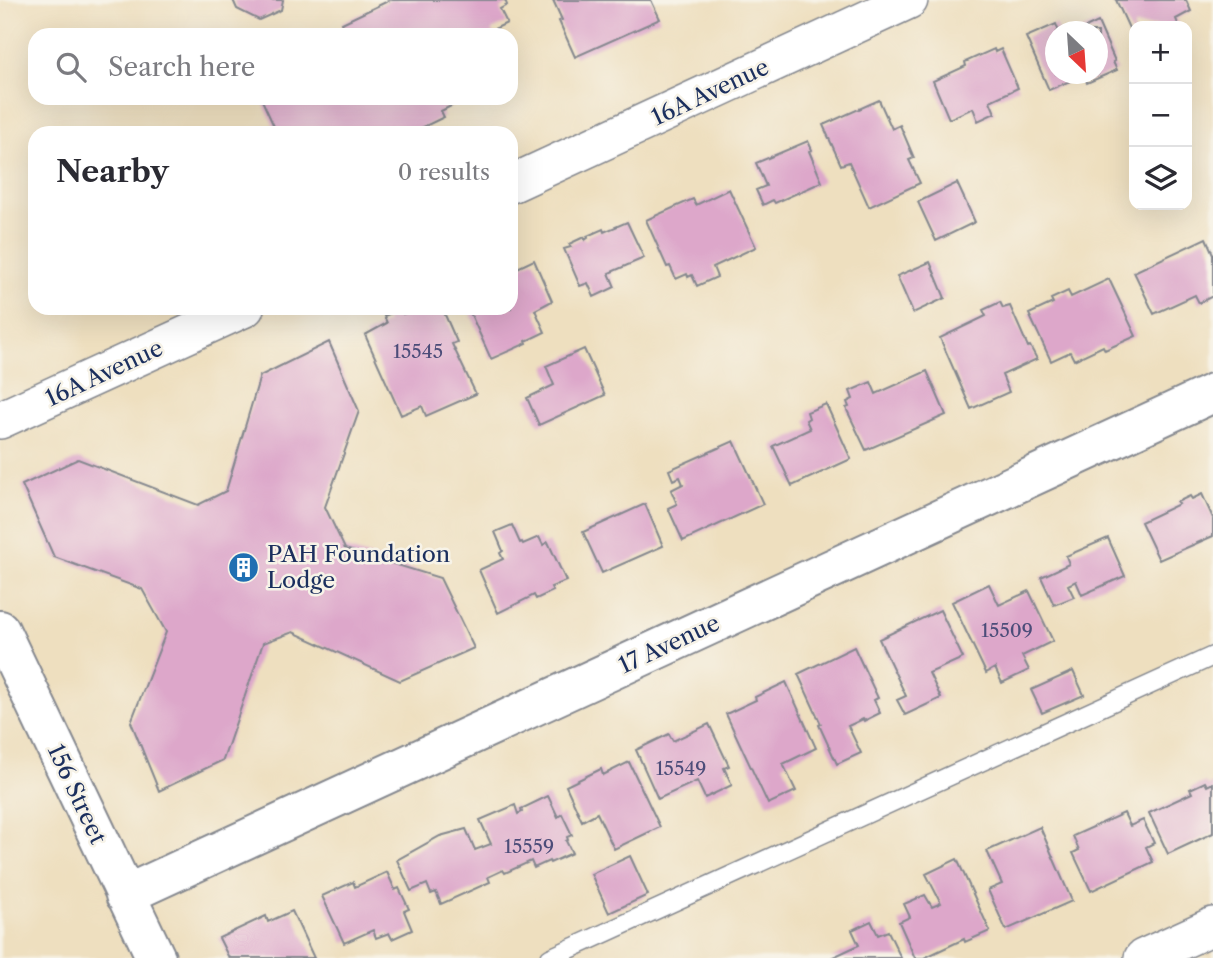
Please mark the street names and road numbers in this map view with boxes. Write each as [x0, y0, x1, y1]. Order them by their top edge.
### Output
street label: 16A Avenue [647, 53, 773, 131]
street label: 16A Avenue [41, 334, 167, 412]
street label: 17 Avenue [614, 609, 724, 679]
street label: 156 Street [42, 740, 112, 848]

